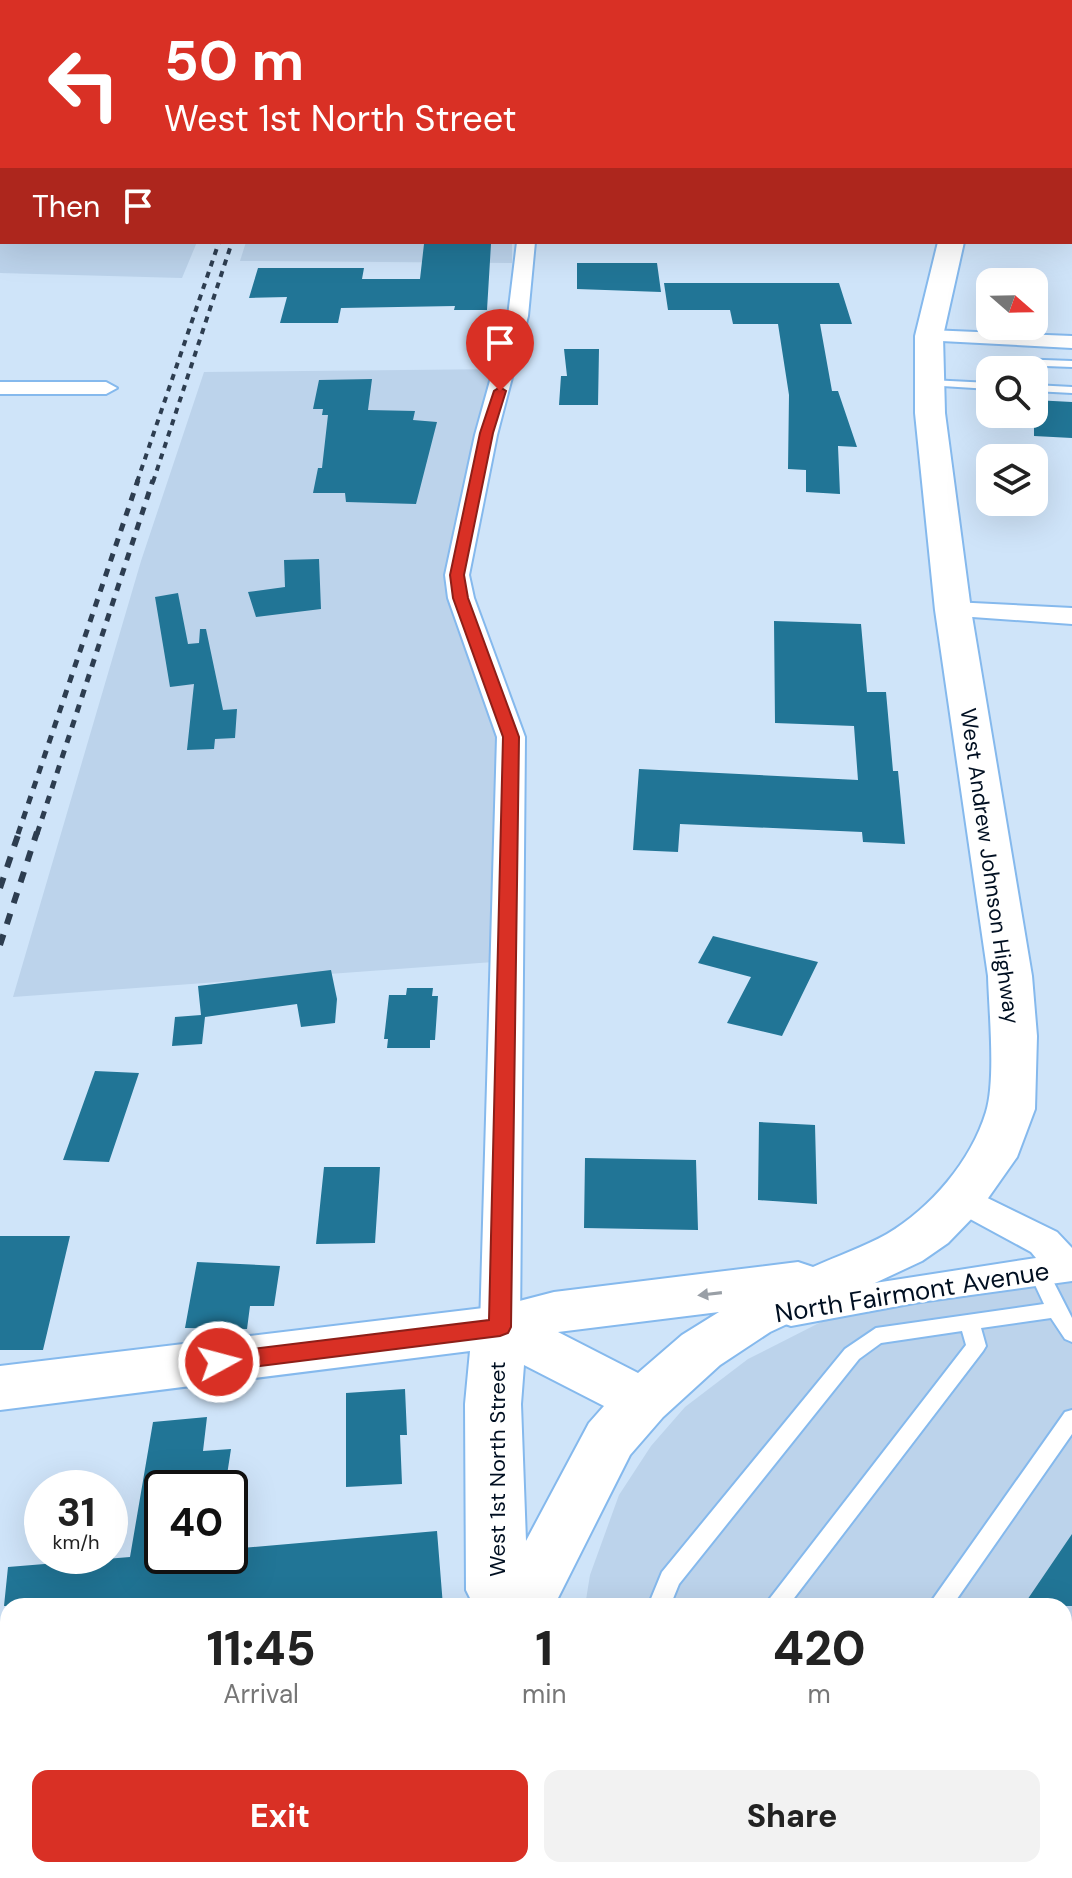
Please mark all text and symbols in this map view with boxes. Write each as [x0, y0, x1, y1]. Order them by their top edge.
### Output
text: 50 m [164, 24, 304, 97]
icon: left [32, 32, 136, 136]
text: West 1st North Street [164, 95, 517, 142]
icon: arrive [116, 184, 160, 228]
text: Then [32, 187, 100, 226]
north arrow [976, 268, 1048, 340]
map controls [976, 268, 1048, 516]
pin [466, 309, 534, 391]
icon: arrive [478, 321, 522, 365]
button: search [976, 356, 1048, 428]
button: layers [976, 444, 1048, 516]
street label: West Andrew Johnson Highway [953, 706, 1027, 1026]
street label: North Fairmont Avenue [773, 1254, 1051, 1330]
one-way arrow [698, 1288, 723, 1301]
position arrow [177, 1320, 261, 1404]
street label: West 1st North Street [483, 1361, 512, 1577]
speed limit sign: 40 [144, 1470, 248, 1574]
text: 31 [57, 1486, 95, 1538]
text: km/h [52, 1529, 100, 1555]
text: 11:45 [206, 1617, 316, 1680]
text: 1 [535, 1617, 553, 1680]
text: 420 [773, 1617, 866, 1680]
text: Arrival [223, 1677, 299, 1711]
text: min [522, 1677, 566, 1711]
text: m [808, 1677, 831, 1711]
button: Exit [32, 1770, 528, 1862]
button: Share [544, 1770, 1040, 1862]

